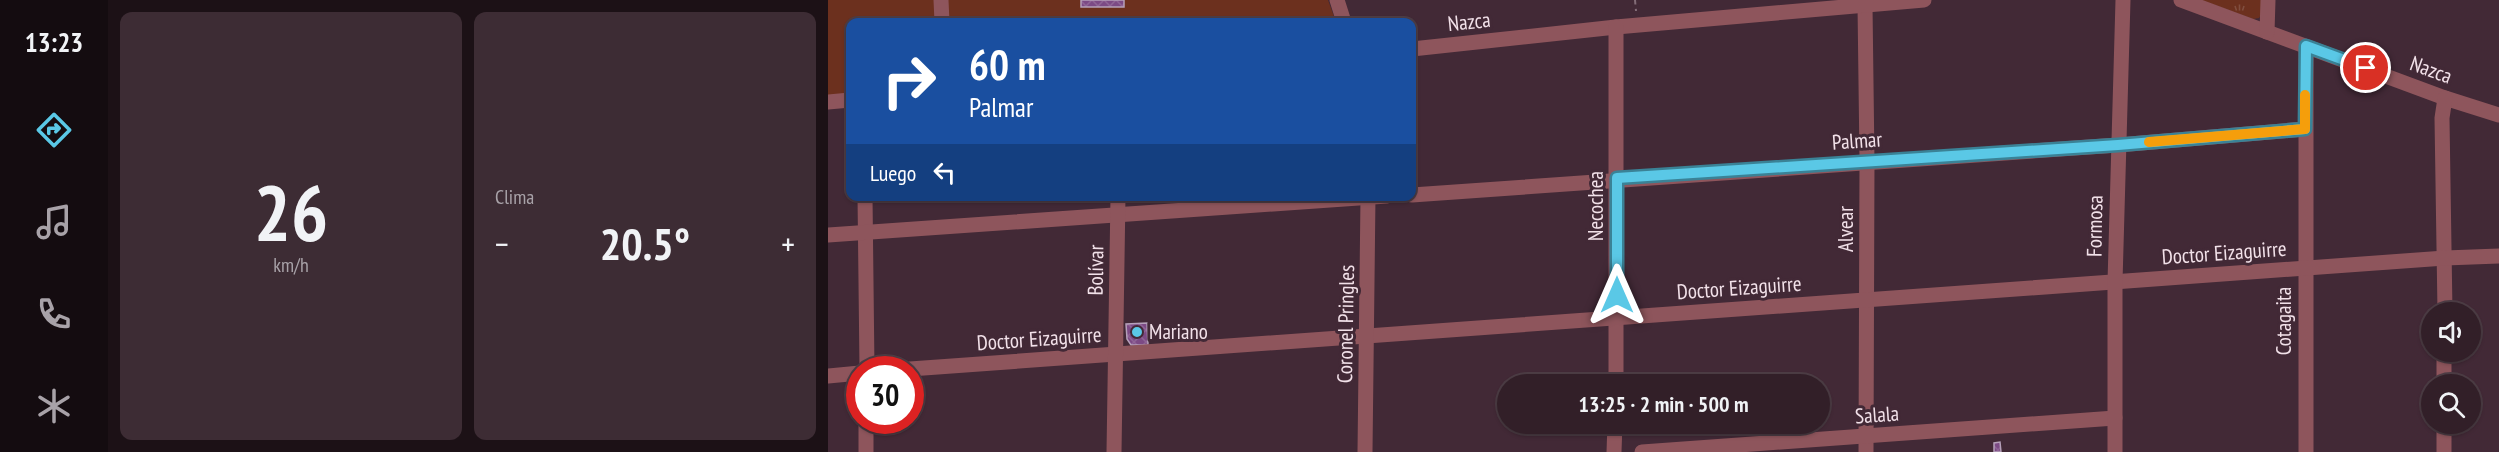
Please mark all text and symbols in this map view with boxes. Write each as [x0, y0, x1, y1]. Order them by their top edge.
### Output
street label: Nazca [1446, 6, 1492, 37]
text: 13:23 [25, 25, 83, 59]
text: 60 m [969, 37, 1046, 92]
icon: right [870, 42, 948, 120]
pin [2340, 42, 2391, 93]
street label: Nazca [2406, 50, 2456, 90]
icon: arrive [2349, 51, 2382, 84]
text: Palmar [969, 90, 1033, 124]
icon: directions [33, 109, 75, 151]
street label: Palmar [1831, 125, 1883, 156]
icon: left [928, 156, 961, 189]
text: Luego [870, 159, 916, 187]
text: 26 [254, 162, 328, 263]
street label: Necochea [1582, 171, 1609, 241]
text: Clima [495, 184, 534, 210]
street label: Formosa [2080, 195, 2109, 257]
icon: music [33, 201, 75, 243]
street label: Alvear [1832, 206, 1859, 252]
text: 20.5° [600, 214, 690, 272]
text: − [495, 222, 509, 265]
text: + [781, 222, 795, 265]
street label: Doctor Eizaguirre [2161, 235, 2287, 270]
street label: Bolívar [1082, 244, 1109, 296]
text: km/h [273, 252, 309, 278]
position arrow [1585, 263, 1649, 327]
street label: Coronel Pringles [1331, 265, 1360, 383]
street label: Doctor Eizaguirre [1676, 270, 1802, 305]
street label: Cotagaita [2270, 287, 2297, 355]
icon: phone [33, 293, 75, 335]
map controls [2421, 302, 2481, 434]
button: sound [2421, 302, 2481, 362]
place label: Mariano [1149, 318, 1208, 345]
street label: Doctor Eizaguirre [976, 321, 1102, 356]
marker: Mariano [1130, 325, 1144, 339]
speed limit sign: 30 [846, 356, 924, 434]
button: search [2421, 374, 2481, 434]
icon: climate [33, 385, 75, 427]
text: 13:25 · 2 min · 500 m [1578, 390, 1749, 418]
street label: Salala [1854, 400, 1900, 430]

